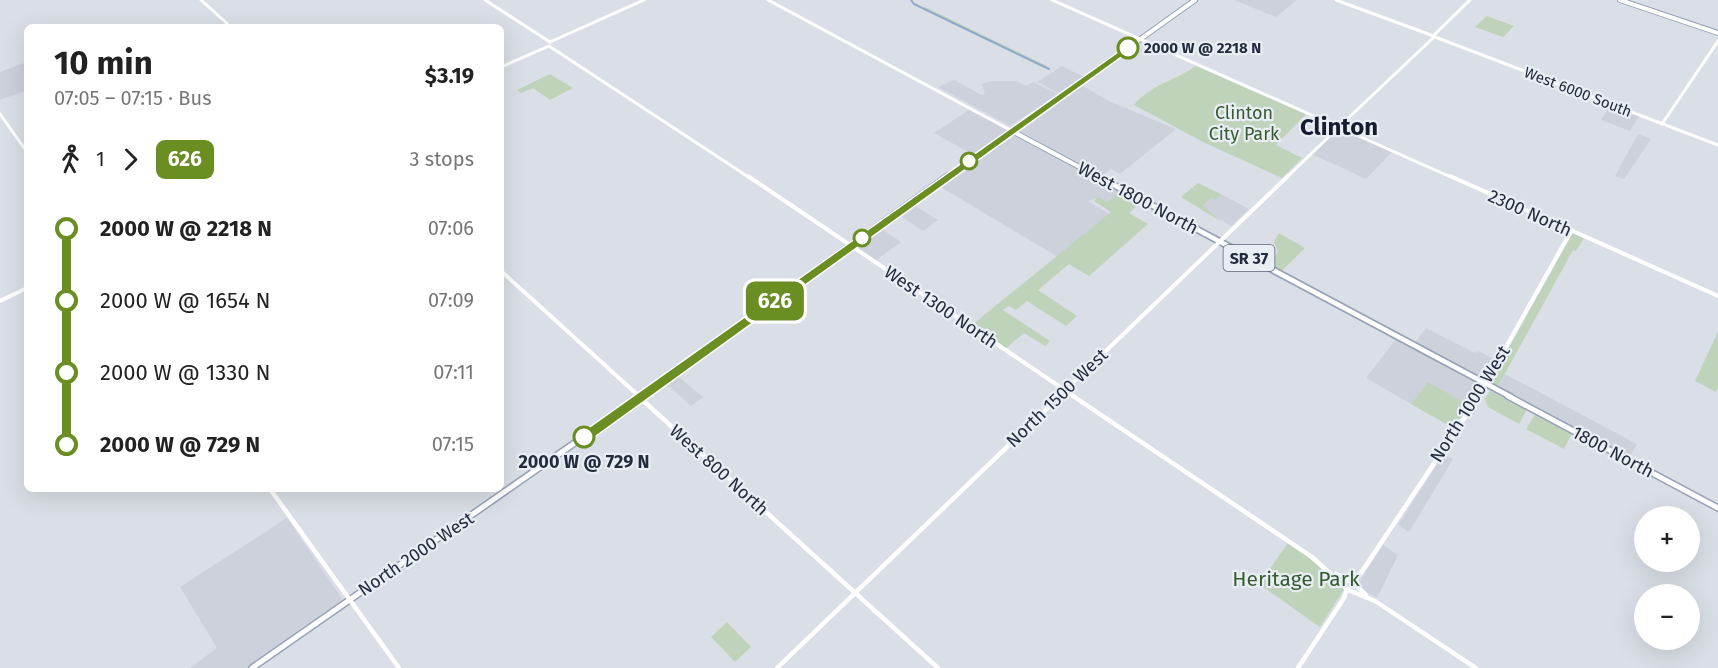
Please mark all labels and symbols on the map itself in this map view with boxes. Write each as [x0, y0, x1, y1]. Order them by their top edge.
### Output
marker: 2000 W @ 2218 N [1117, 37, 1139, 59]
place label: 2000 W @ 2218 N [1144, 39, 1261, 57]
street label: West 6000 South [1522, 63, 1634, 121]
park label: Clinton City Park [1209, 102, 1280, 145]
district label: Clinton [1300, 113, 1378, 141]
unlabelled marker [960, 152, 978, 170]
street label: West 1800 North [1074, 157, 1202, 239]
street label: 2300 North [1485, 185, 1575, 241]
unlabelled marker [853, 229, 871, 247]
road number: SR 37 [1224, 245, 1274, 271]
street label: West 1300 North [880, 261, 1002, 353]
line badge: 626 [740, 282, 810, 320]
street label: North 1000 West [1425, 341, 1515, 467]
street label: North 1500 West [1002, 344, 1113, 452]
street label: West 800 North [665, 420, 773, 520]
street label: 1800 North [1568, 421, 1658, 483]
marker: 2000 W @ 729 N [573, 426, 595, 448]
place label: 2000 W @ 729 N [519, 451, 649, 473]
street label: North 2000 West [354, 507, 478, 601]
park label: Heritage Park [1232, 566, 1360, 592]

